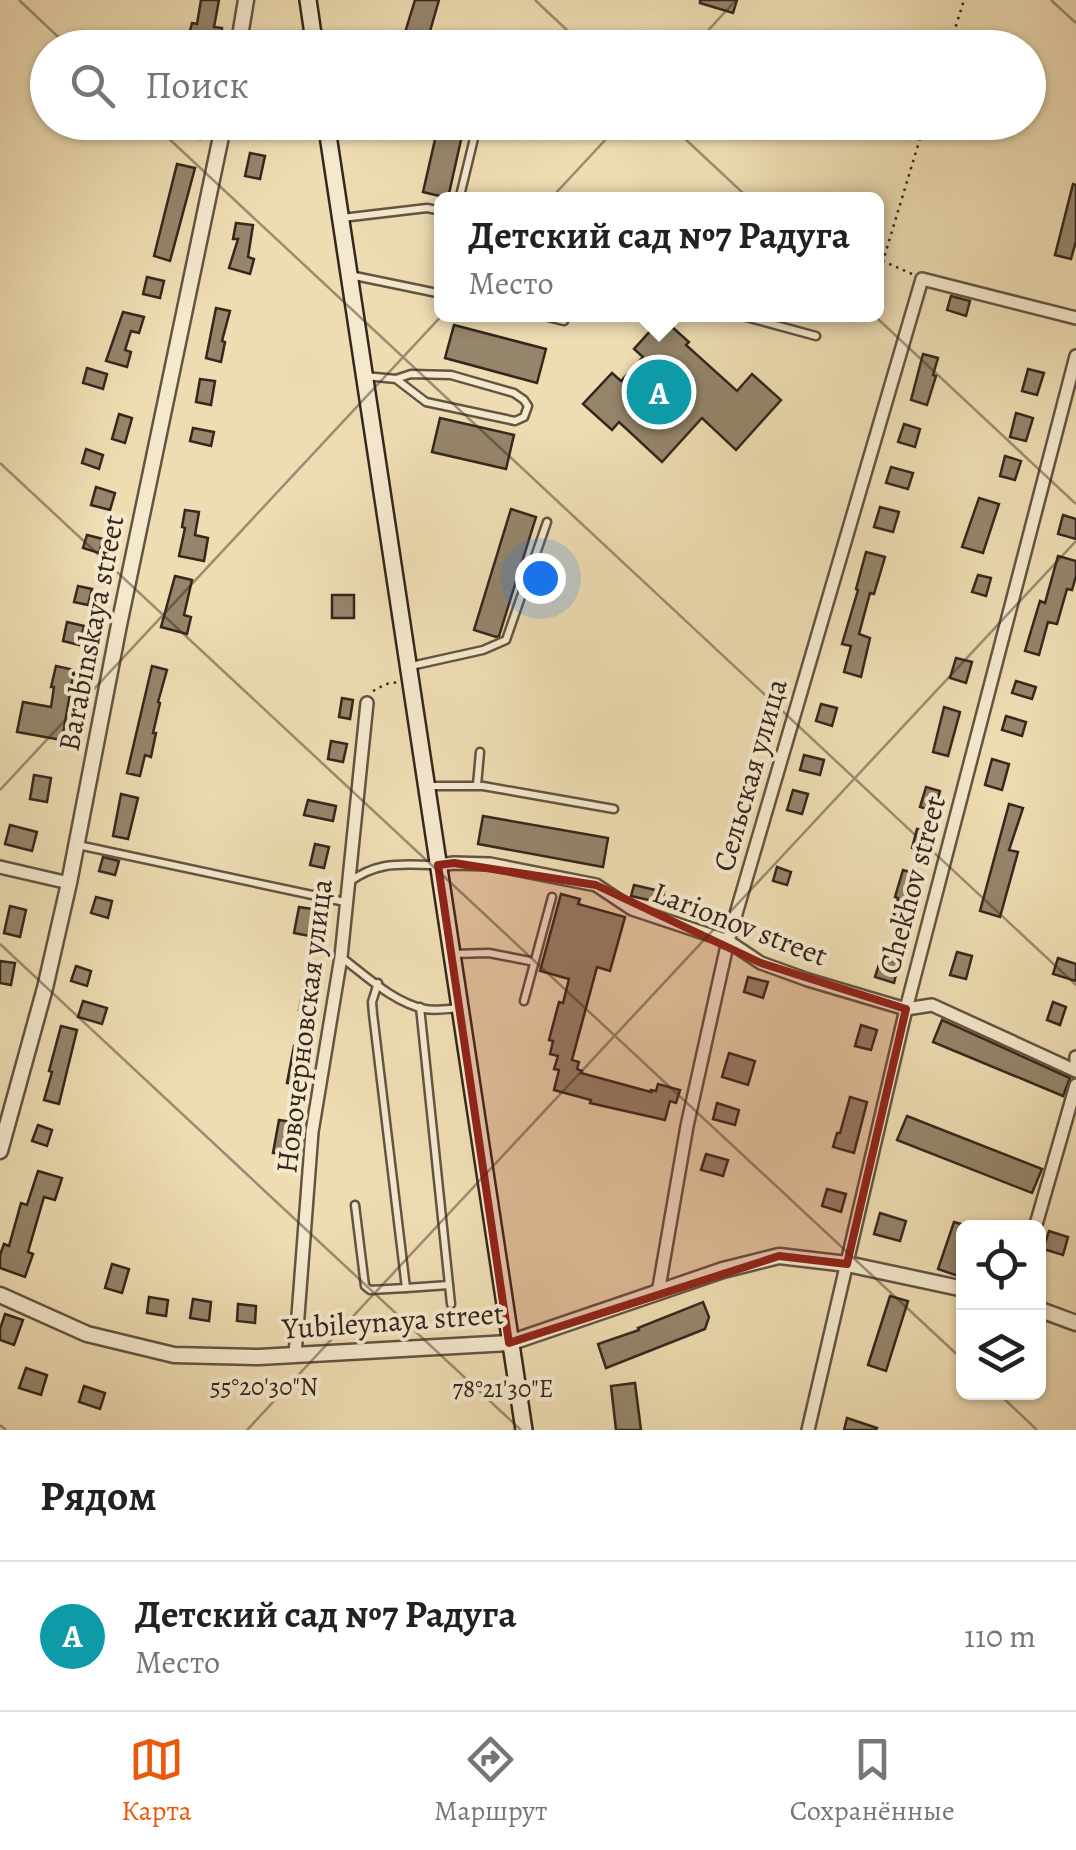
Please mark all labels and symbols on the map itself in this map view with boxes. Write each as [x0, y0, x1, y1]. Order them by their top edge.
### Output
pin: A [626, 354, 692, 430]
street label: Barabinskaya street [48, 511, 134, 754]
your location [515, 553, 566, 604]
street label: Сельская улица [703, 674, 797, 876]
street label: Chekhov street [869, 791, 955, 978]
street label: Larionov street [647, 872, 833, 976]
street label: Новочерновская улица [266, 876, 342, 1175]
street label: Yubileynaya street [280, 1293, 505, 1349]
text: 55°20'30"N [210, 1370, 318, 1404]
text: 78°21'30"E [453, 1372, 553, 1406]

